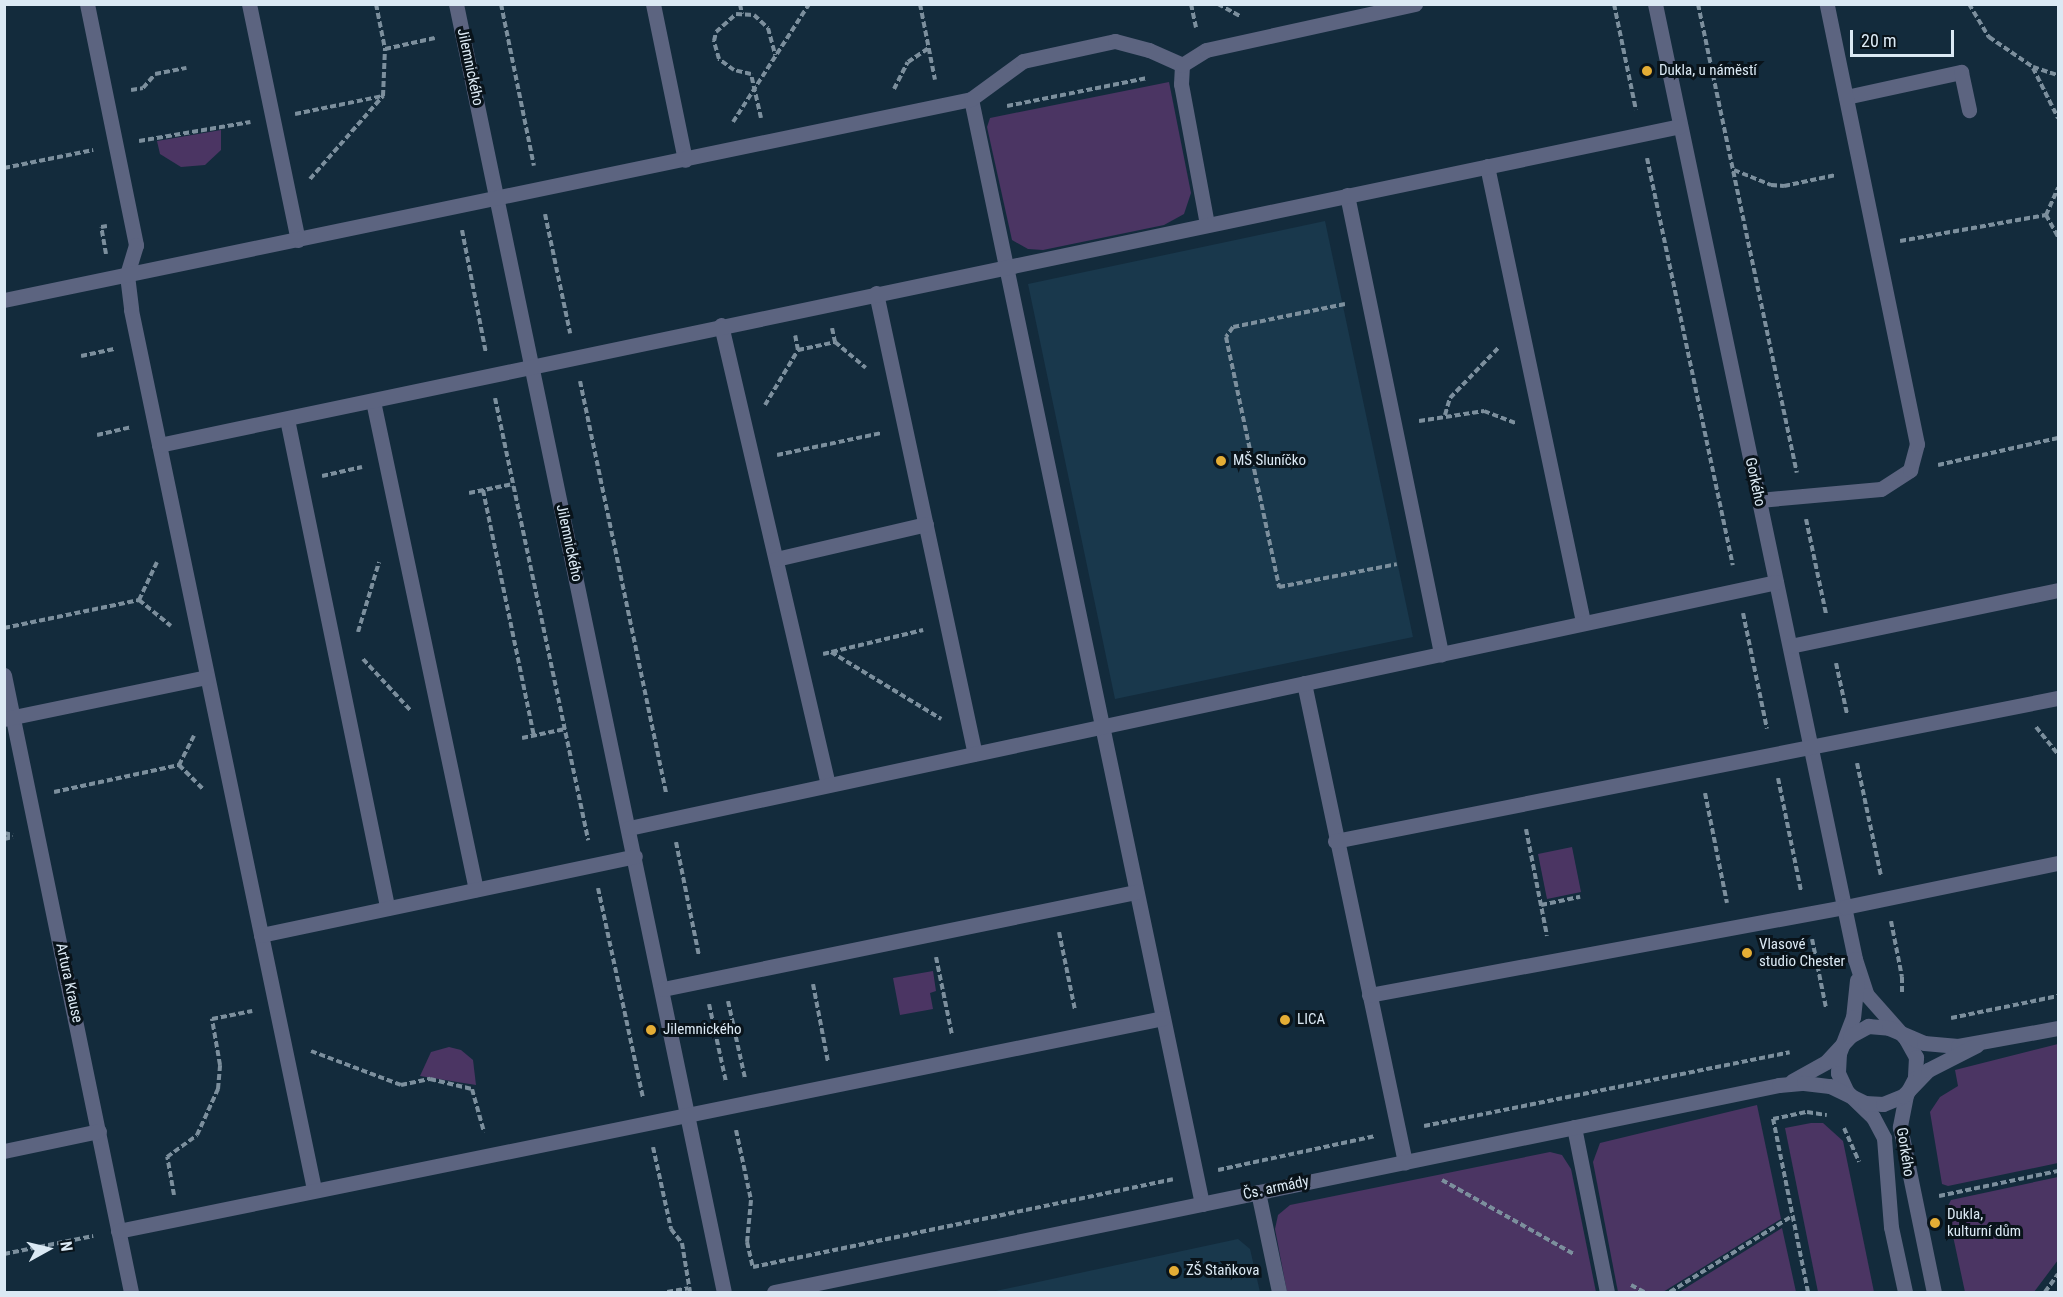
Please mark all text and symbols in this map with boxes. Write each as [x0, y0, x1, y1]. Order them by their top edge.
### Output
scale bar [1853, 18, 1956, 56]
street label: Jilemnického [453, 27, 487, 107]
text: 20 m [1861, 30, 1896, 51]
place label: Dukla, u náměstí [1659, 62, 1757, 80]
marker: Dukla, u náměstí [1640, 64, 1654, 78]
place label: MŠ Sluníčko [1233, 452, 1306, 470]
marker: MŠ Sluníčko [1214, 454, 1228, 468]
street label: Gorkého [1741, 456, 1769, 508]
street label: Jilemnického [552, 503, 586, 583]
place label: Vlasové studio Chester [1759, 935, 1845, 970]
street label: Artura Krause [52, 942, 86, 1024]
marker: Vlasové studio Chester [1740, 946, 1754, 960]
place label: LICA [1297, 1011, 1325, 1029]
marker: LICA [1278, 1013, 1292, 1027]
place label: Jilemnického [663, 1021, 742, 1039]
marker: Jilemnického [644, 1023, 658, 1037]
street label: Gorkého [1892, 1126, 1918, 1178]
street label: Čs. armády [1242, 1172, 1310, 1204]
place label: Dukla, kulturní dům [1947, 1205, 2021, 1240]
marker: Dukla, kulturní dům [1928, 1216, 1942, 1230]
north arrow [18, 1219, 78, 1279]
text: N [56, 1240, 76, 1253]
place label: ZŠ Staňkova [1186, 1262, 1259, 1280]
marker: ZŠ Staňkova [1167, 1264, 1181, 1278]

